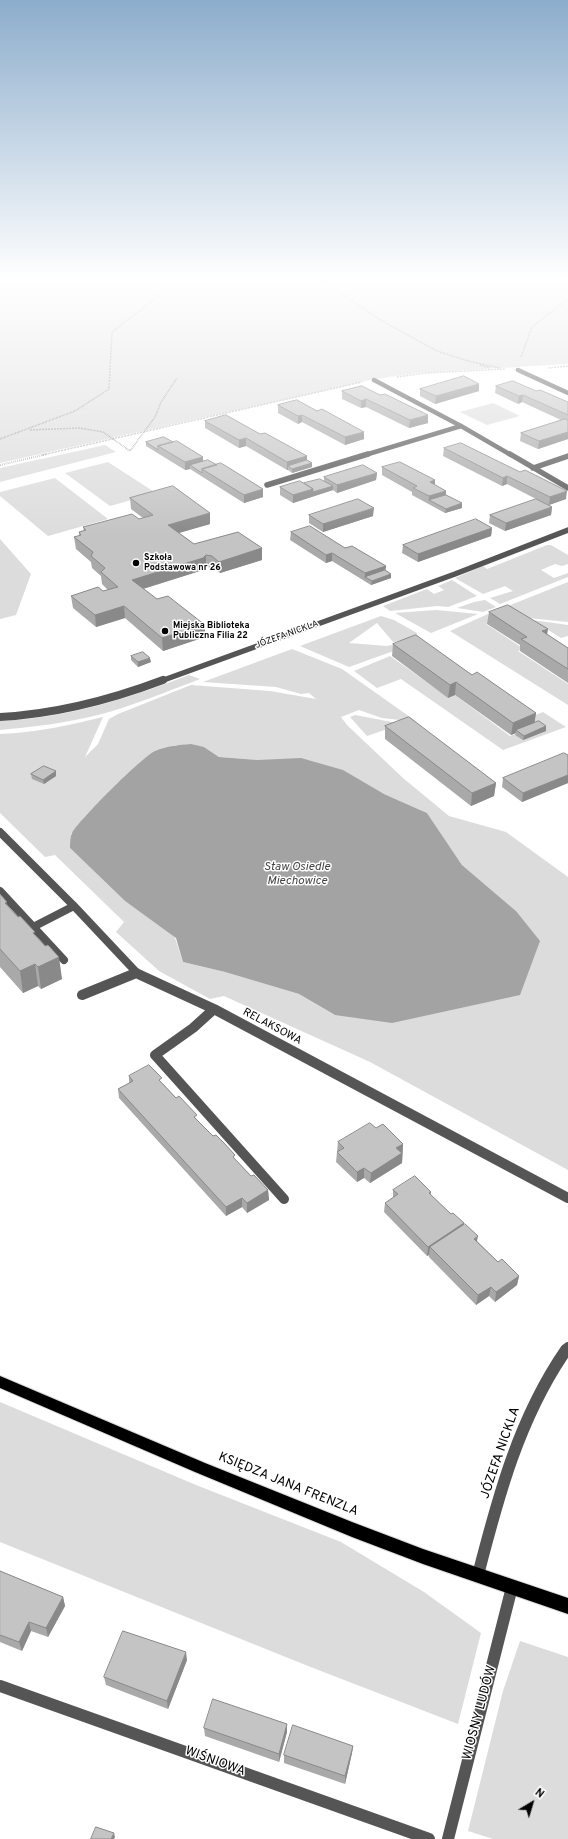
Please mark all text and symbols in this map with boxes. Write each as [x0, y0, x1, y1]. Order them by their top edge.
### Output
place label: Szkoła Podstawowa nr 26 [144, 553, 221, 574]
marker: Szkoła Podstawowa nr 26 [131, 558, 141, 568]
street label: JÓZEFA NICKLA [254, 619, 320, 651]
place label: Miejska Biblioteka Publiczna Filia 22 [173, 621, 250, 642]
marker: Miejska Biblioteka Publiczna Filia 22 [160, 626, 170, 636]
water label: Staw Osiedle Miechowice [264, 861, 330, 889]
street label: RELAKSOWA [240, 1006, 304, 1048]
street label: JÓZEFA NICKLA [478, 1405, 524, 1501]
street label: KSIĘDZA JANA FRENZLA [216, 1450, 360, 1520]
street label: WIOSNY LUDÓW [460, 1664, 500, 1762]
street label: WIŚNIOWA [183, 1744, 247, 1780]
north arrow [512, 1783, 552, 1823]
text: N [532, 1786, 547, 1801]

